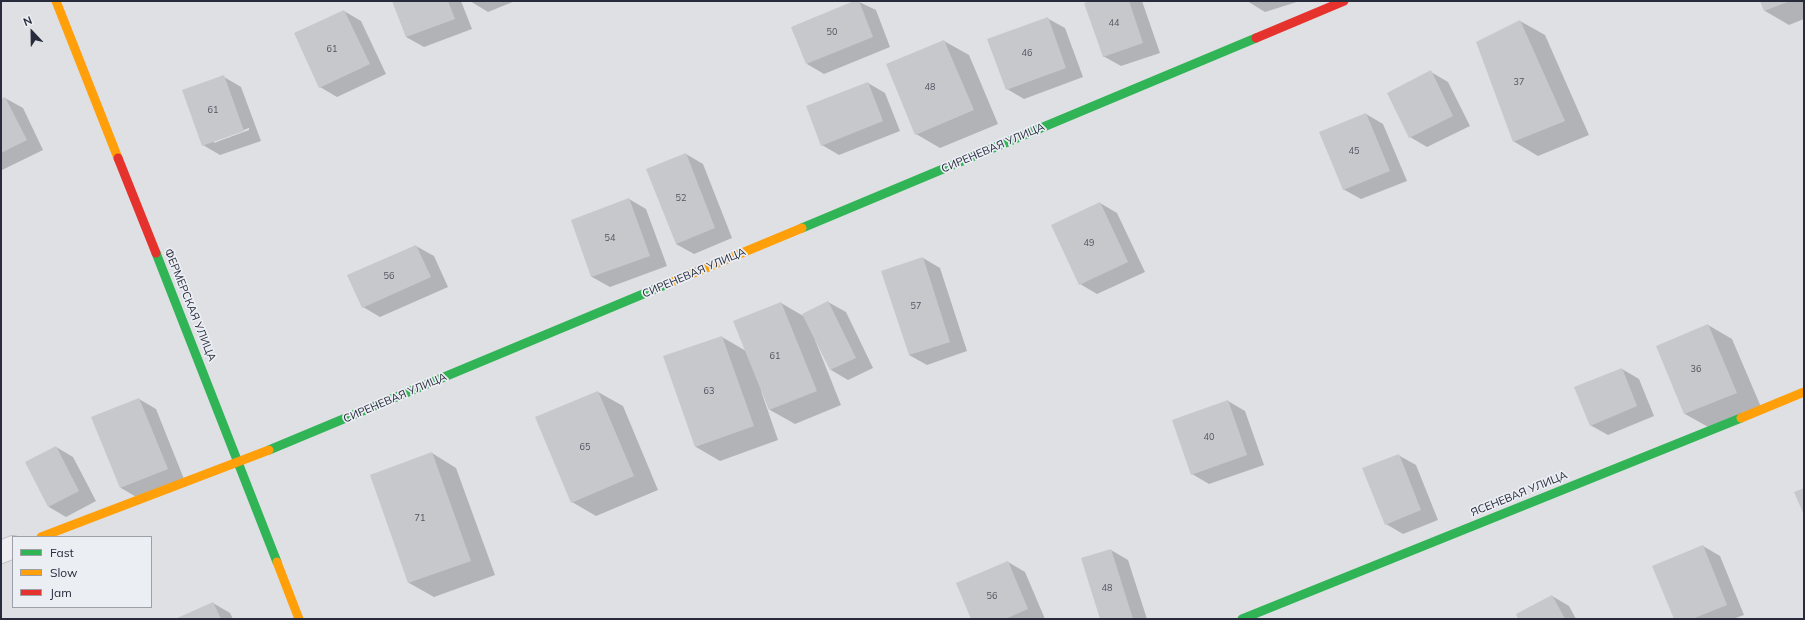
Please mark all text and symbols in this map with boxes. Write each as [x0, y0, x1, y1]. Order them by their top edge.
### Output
north arrow [12, 12, 52, 52]
text: N [21, 13, 34, 29]
house number: 44 [1109, 18, 1119, 28]
house number: 50 [827, 27, 837, 37]
house number: 61 [327, 44, 337, 54]
house number: 46 [1022, 48, 1032, 58]
house number: 37 [1514, 77, 1524, 87]
house number: 48 [925, 82, 935, 92]
house number: 61 [208, 105, 218, 115]
street label: СИРЕНЕВАЯ УЛИЦА [939, 120, 1047, 176]
house number: 45 [1349, 146, 1359, 156]
house number: 52 [676, 193, 686, 203]
house number: 54 [605, 233, 615, 243]
house number: 49 [1084, 238, 1094, 248]
street label: СИРЕНЕВАЯ УЛИЦА [640, 245, 748, 301]
street label: ФЕРМЕРСКАЯ УЛИЦА [161, 247, 219, 363]
house number: 56 [384, 271, 394, 281]
house number: 57 [911, 301, 921, 311]
house number: 61 [770, 351, 780, 361]
house number: 36 [1691, 364, 1701, 374]
street label: СИРЕНЕВАЯ УЛИЦА [341, 370, 449, 426]
house number: 63 [704, 386, 714, 396]
house number: 40 [1204, 432, 1214, 442]
house number: 65 [580, 442, 590, 452]
street label: ЯСЕНЕВАЯ УЛИЦА [1469, 469, 1569, 519]
house number: 71 [415, 513, 425, 523]
legend [12, 536, 152, 608]
text: Fast [50, 545, 74, 560]
text: Slow [50, 565, 78, 580]
house number: 48 [1102, 583, 1112, 593]
text: Jam [50, 585, 72, 600]
house number: 56 [987, 591, 997, 601]

